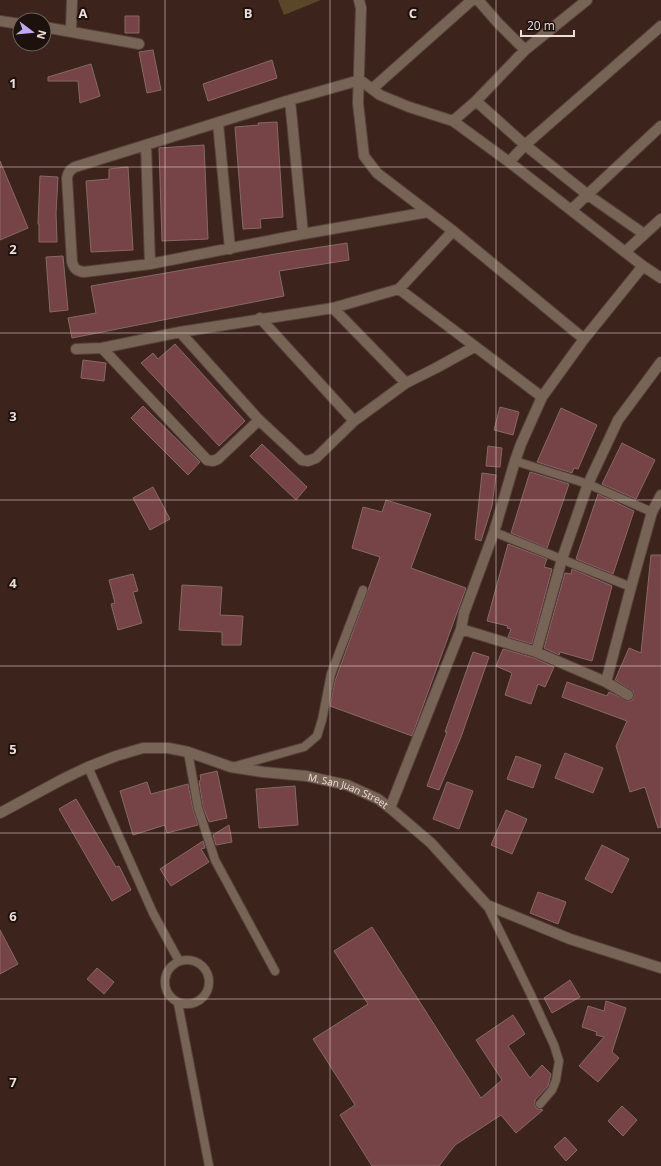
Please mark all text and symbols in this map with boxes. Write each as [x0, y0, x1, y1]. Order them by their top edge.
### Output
text: A [79, 4, 88, 22]
text: B [244, 4, 253, 22]
text: C [409, 4, 417, 22]
north arrow [12, 12, 52, 52]
scale bar [521, 12, 574, 38]
text: 20 m [527, 17, 555, 34]
text: N [34, 29, 51, 41]
text: 1 [9, 74, 17, 92]
text: 2 [9, 240, 17, 258]
text: 3 [9, 407, 17, 425]
text: 4 [9, 574, 17, 592]
text: 5 [9, 740, 17, 758]
street label: M. San Juan Street [307, 770, 392, 812]
text: 6 [9, 907, 17, 925]
text: 7 [9, 1073, 17, 1091]

